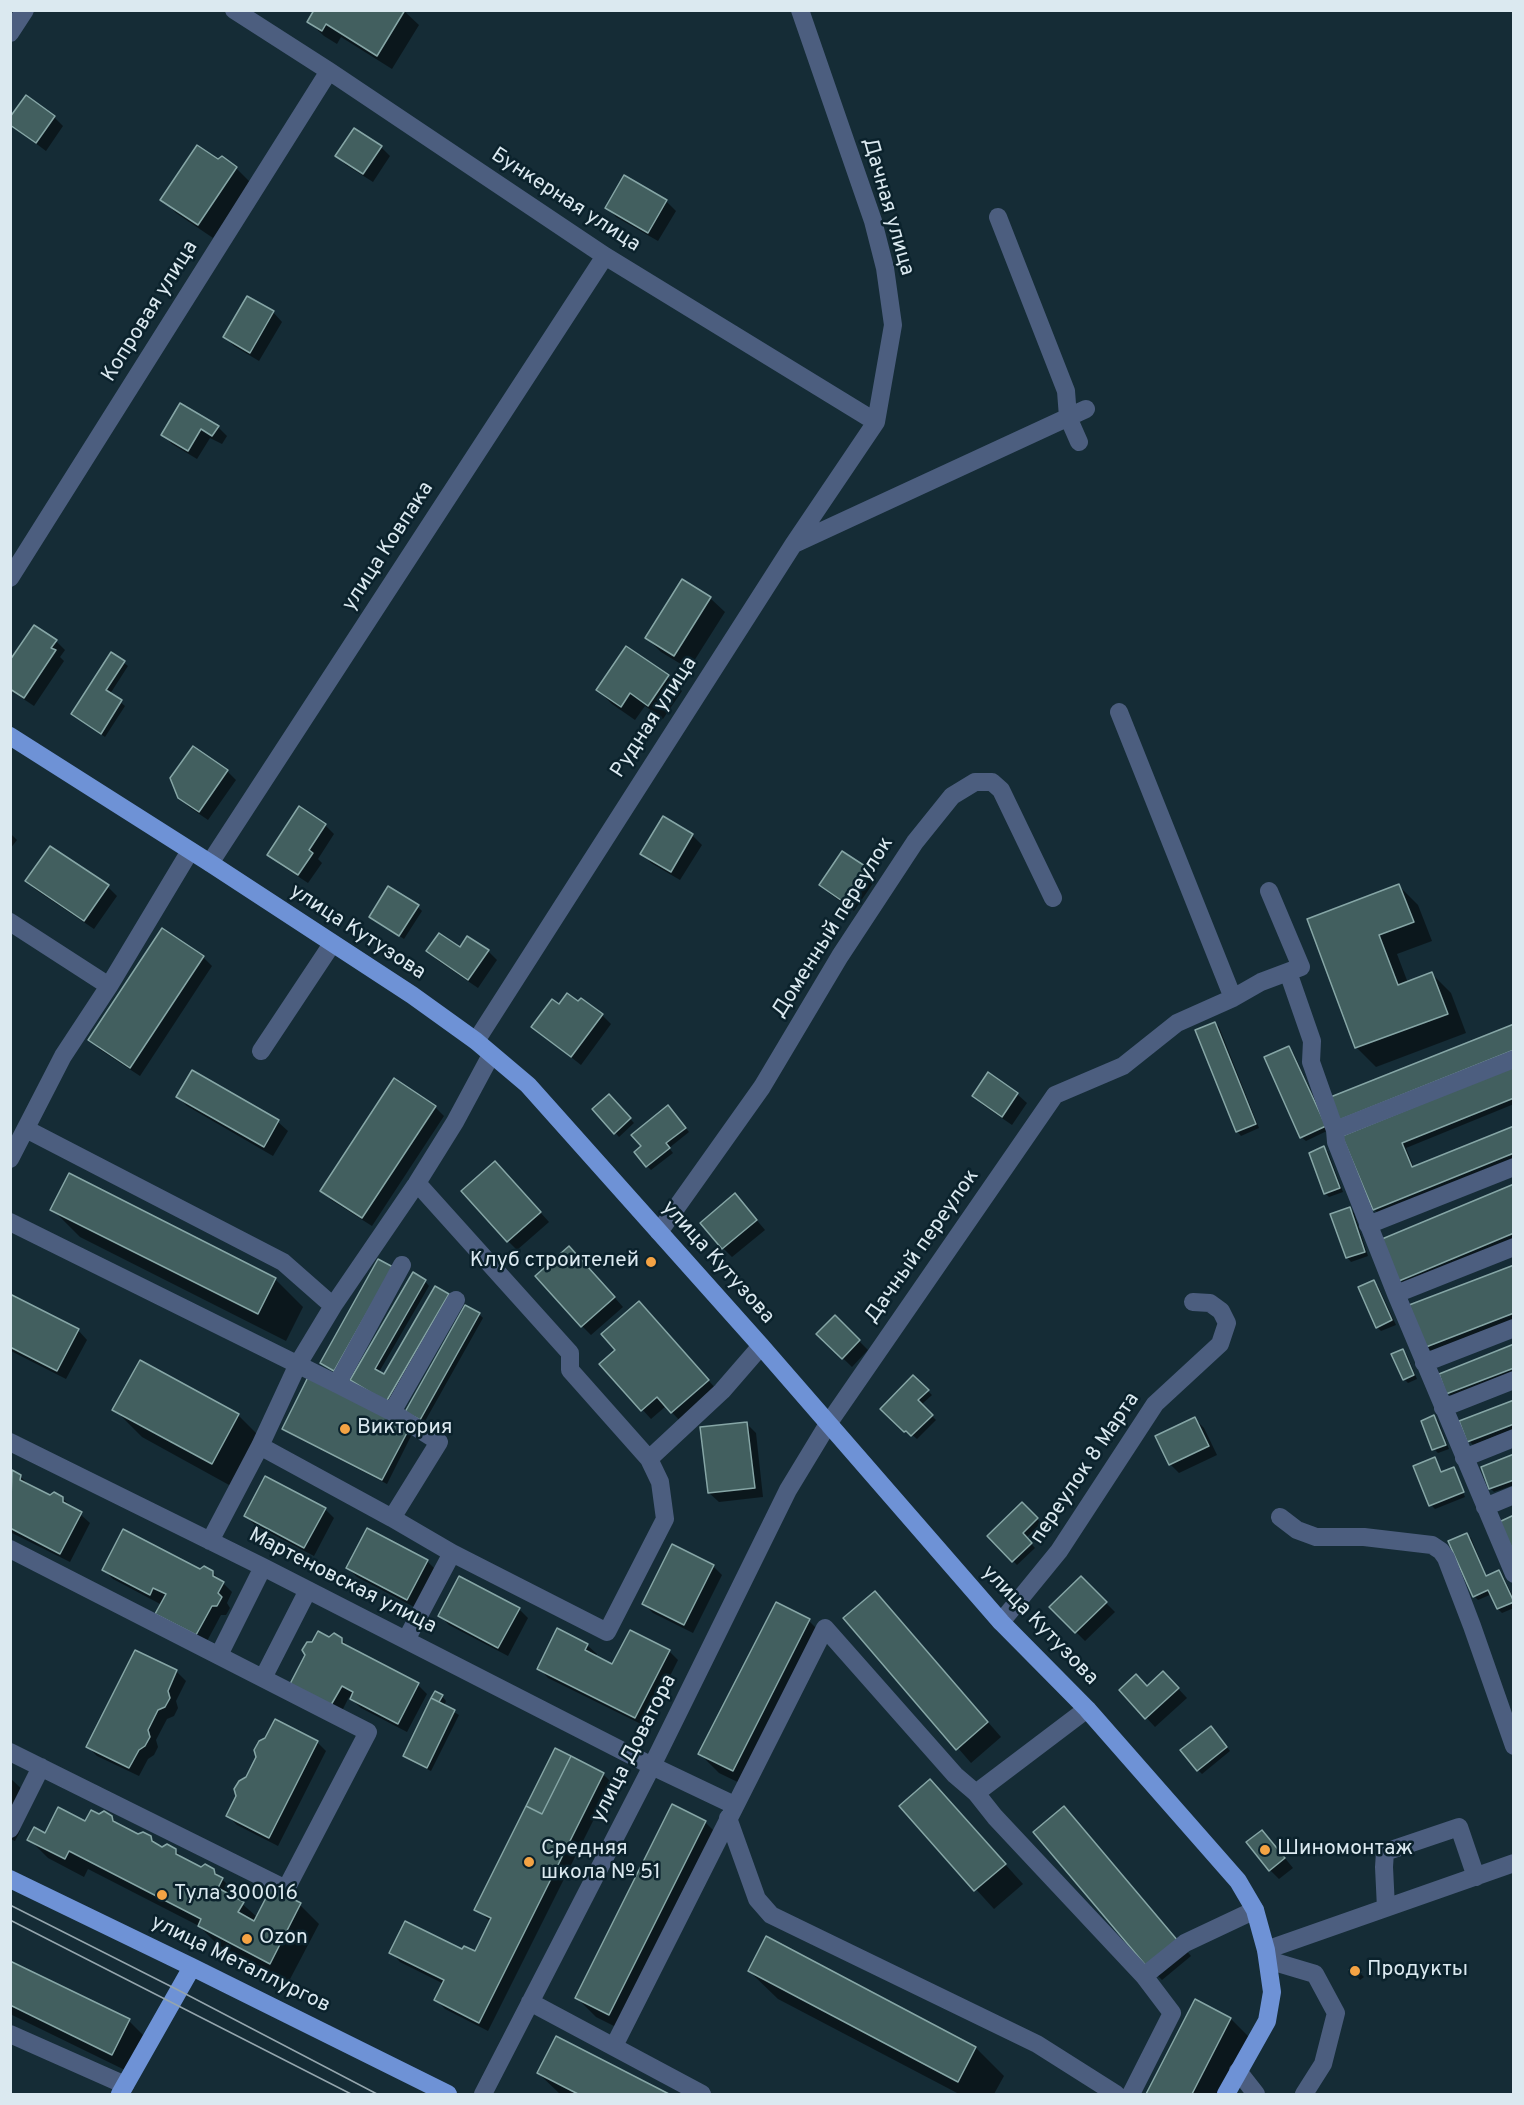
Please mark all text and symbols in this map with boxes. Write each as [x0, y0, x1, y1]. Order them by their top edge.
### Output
street label: Дачная улица [855, 135, 919, 279]
street label: Бункерная улица [486, 143, 644, 259]
street label: Копровая улица [98, 237, 204, 387]
street label: улица Ковпака [338, 478, 440, 616]
street label: Рудная улица [606, 653, 704, 783]
street label: Доменный переулок [768, 833, 900, 1023]
street label: улица Кутузова [284, 880, 430, 986]
street label: Дачный переулок [860, 1165, 986, 1329]
street label: улица Кутузова [655, 1196, 779, 1330]
place label: Клуб строителей [470, 1249, 639, 1275]
marker: Клуб строителей [644, 1255, 658, 1269]
street label: переулок 8 Марта [1026, 1388, 1146, 1550]
place label: Виктория [357, 1416, 453, 1442]
marker: Виктория [338, 1422, 352, 1436]
street label: Мартеновская улица [244, 1524, 440, 1640]
street label: улица Кутузова [975, 1561, 1103, 1691]
street label: улица Доватора [587, 1671, 683, 1827]
place label: Средняя школа № 51 [541, 1837, 661, 1887]
place label: Шиномонтаж [1277, 1837, 1413, 1863]
marker: Шиномонтаж [1258, 1843, 1272, 1857]
marker: Средняя школа № 51 [522, 1855, 536, 1869]
place label: Тула 300016 [174, 1882, 298, 1908]
marker: Тула 300016 [155, 1888, 169, 1902]
street label: улица Металлургов [146, 1911, 334, 2019]
place label: Ozon [259, 1926, 308, 1952]
marker: Ozon [240, 1932, 254, 1946]
place label: Продукты [1367, 1958, 1468, 1984]
marker: Продукты [1348, 1964, 1362, 1978]

